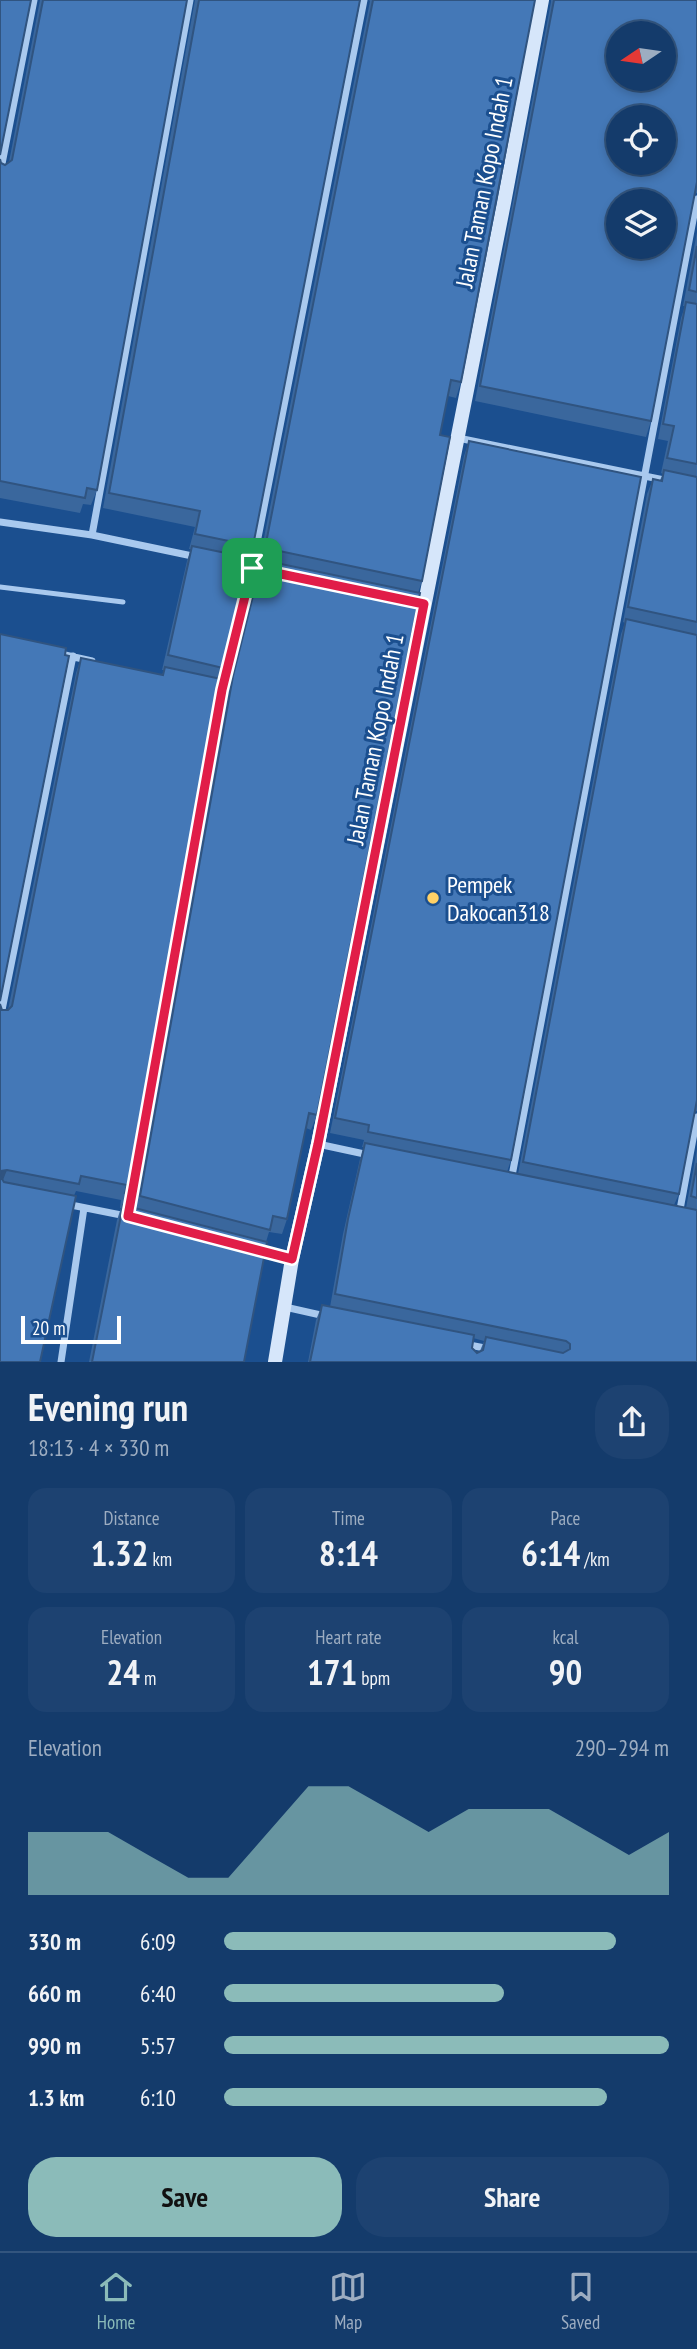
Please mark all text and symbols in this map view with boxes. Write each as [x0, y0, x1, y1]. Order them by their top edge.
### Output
north arrow [606, 21, 676, 91]
map controls [606, 21, 676, 259]
street label: Jalan Taman Kopo Indah 1 [448, 74, 520, 291]
button: locate [606, 105, 676, 175]
button: layers [606, 189, 676, 259]
pin [222, 538, 282, 598]
icon: arrive [233, 549, 271, 587]
street label: Jalan Taman Kopo Indah 1 [339, 631, 411, 848]
place label: Pempek Dakocan318 [447, 869, 550, 928]
marker: Pempek Dakocan318 [425, 890, 441, 906]
scale bar [21, 1313, 121, 1345]
text: 20 m [32, 1316, 66, 1340]
text: Evening run [28, 1382, 188, 1431]
button: share [595, 1385, 669, 1459]
text: 18:13 · 4 × 330 m [28, 1433, 169, 1462]
text: Distance [104, 1506, 159, 1530]
text: Time [332, 1506, 365, 1530]
text: Pace [551, 1506, 580, 1530]
text: 1.32 [91, 1530, 148, 1576]
text: 8:14 [319, 1530, 378, 1576]
text: 6:14 [521, 1530, 580, 1576]
text: km [148, 1547, 172, 1571]
text: /km [580, 1547, 610, 1571]
text: Elevation [101, 1625, 162, 1649]
text: Heart rate [315, 1625, 382, 1649]
text: kcal [553, 1625, 578, 1649]
text: 24 [107, 1649, 140, 1695]
text: 171 [307, 1649, 357, 1695]
text: 90 [549, 1649, 582, 1695]
text: m [140, 1666, 156, 1690]
text: bpm [357, 1666, 390, 1690]
text: Elevation [28, 1733, 102, 1762]
text: 290–294 m [575, 1733, 669, 1762]
text: 330 m [28, 1927, 81, 1956]
text: 6:09 [140, 1927, 176, 1956]
text: 660 m [28, 1979, 81, 2008]
text: 6:40 [140, 1979, 176, 2008]
text: 990 m [28, 2031, 81, 2060]
text: 5:57 [140, 2031, 176, 2060]
text: 1.3 km [28, 2083, 84, 2112]
text: 6:10 [140, 2083, 176, 2112]
button: Save [28, 2157, 342, 2237]
button: Share [356, 2157, 669, 2237]
tab: Home [97, 2268, 135, 2334]
tab: Map [329, 2268, 367, 2334]
tab: Saved [561, 2268, 600, 2334]

